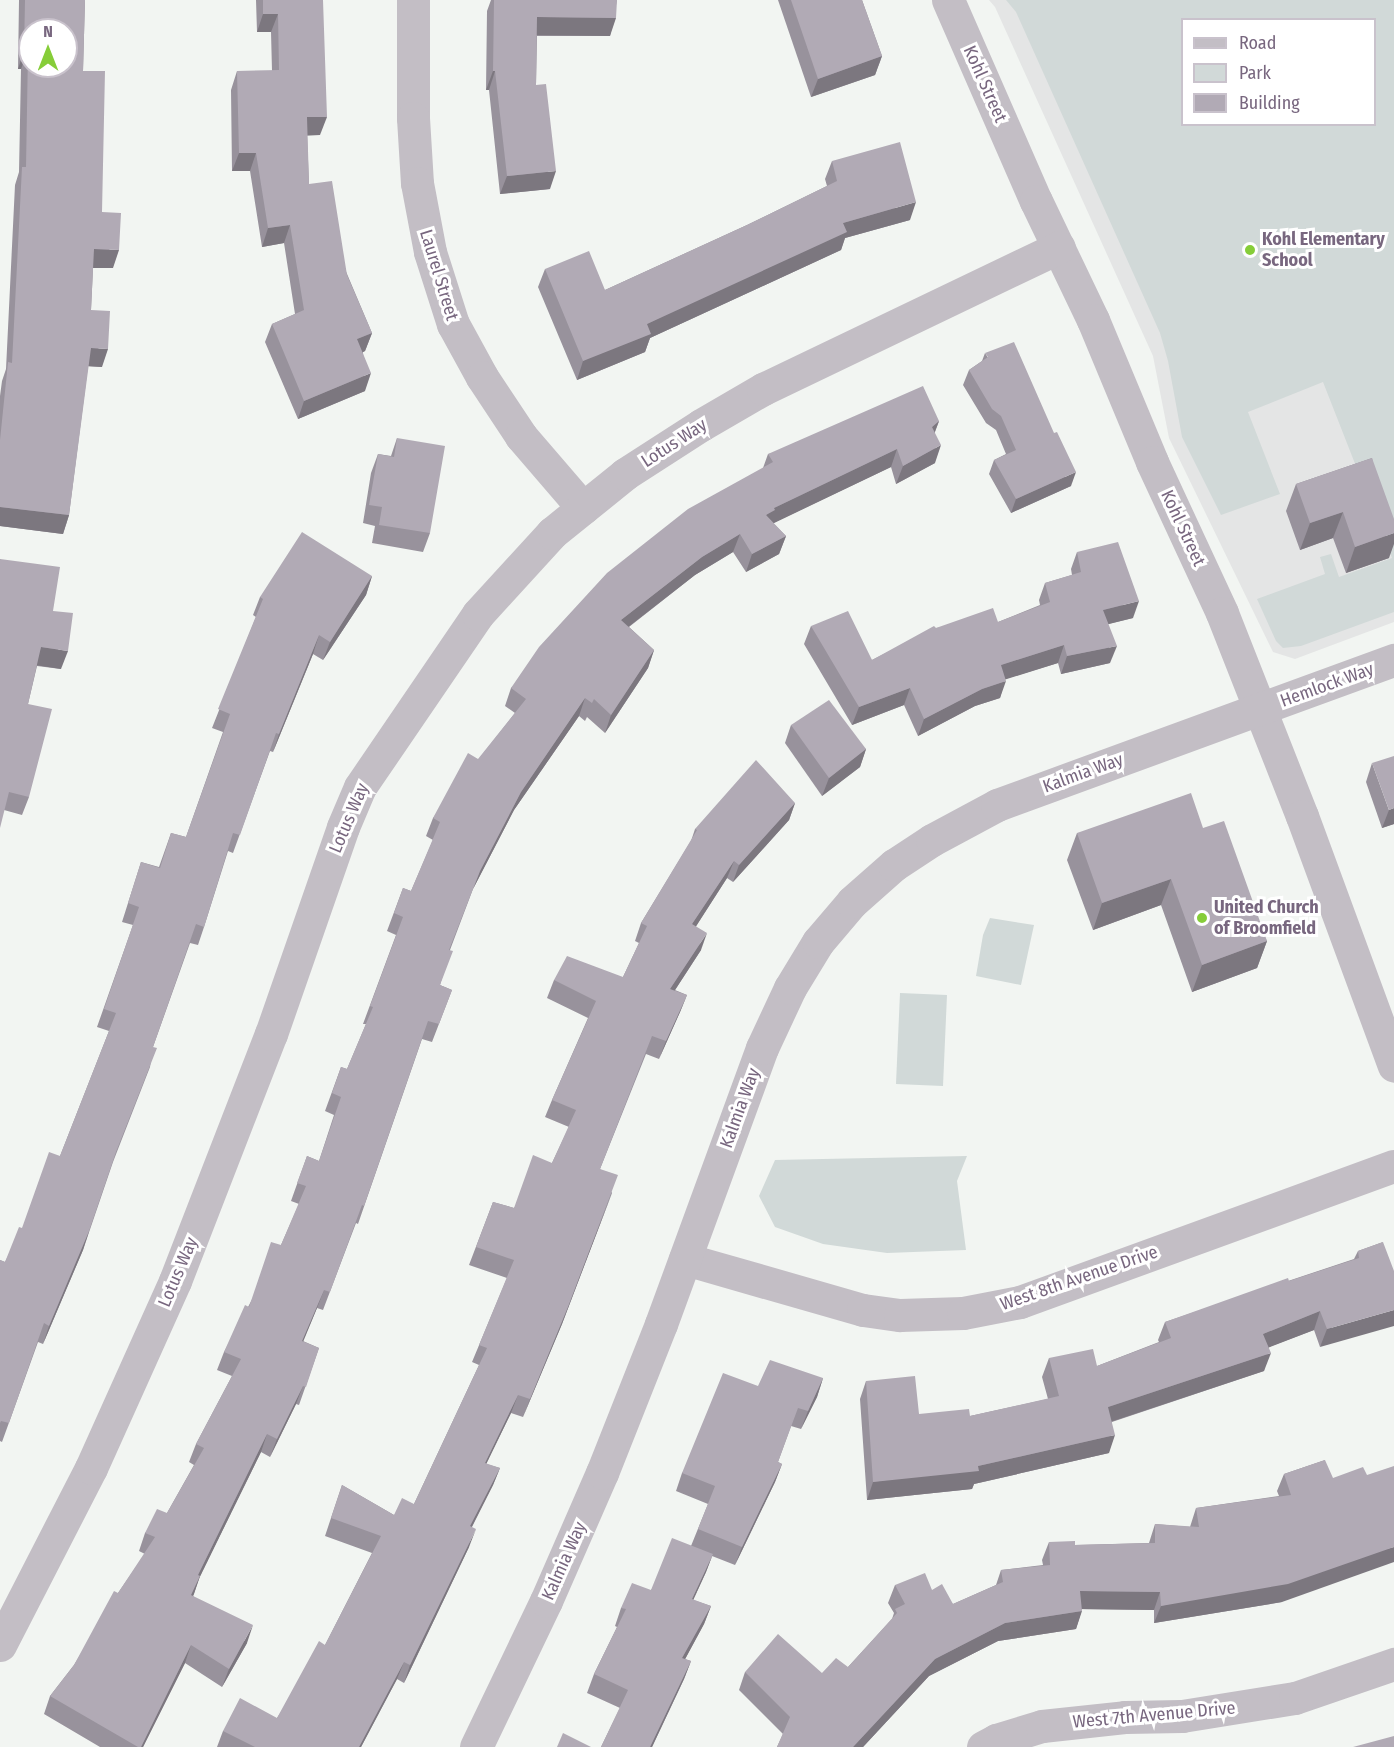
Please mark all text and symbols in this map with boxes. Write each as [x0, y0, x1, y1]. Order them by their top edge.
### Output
north arrow [18, 18, 78, 78]
legend [1181, 18, 1376, 126]
text: N [43, 22, 53, 41]
text: Road [1239, 32, 1276, 54]
street label: Kohl Street [959, 42, 1011, 126]
text: Park [1239, 62, 1271, 84]
text: Building [1239, 92, 1300, 114]
street label: Laurel Street [415, 227, 463, 323]
place label: Kohl Elementary School [1262, 229, 1385, 272]
marker: Kohl Elementary School [1243, 243, 1257, 257]
street label: Lotus Way [637, 414, 711, 472]
street label: Kohl Street [1156, 487, 1210, 569]
street label: Hemlock Way [1277, 658, 1377, 712]
street label: Kalmia Way [1040, 749, 1126, 797]
street label: Lotus Way [325, 780, 373, 856]
place label: United Church of Broomfield [1214, 897, 1319, 940]
marker: United Church of Broomfield [1195, 911, 1209, 925]
street label: Kalmia Way [716, 1065, 764, 1151]
street label: Lotus Way [154, 1234, 202, 1310]
street label: West 8th Avenue Drive [997, 1241, 1161, 1315]
street label: Kalmia Way [537, 1518, 591, 1604]
street label: West 7th Avenue Drive [1072, 1697, 1236, 1733]

